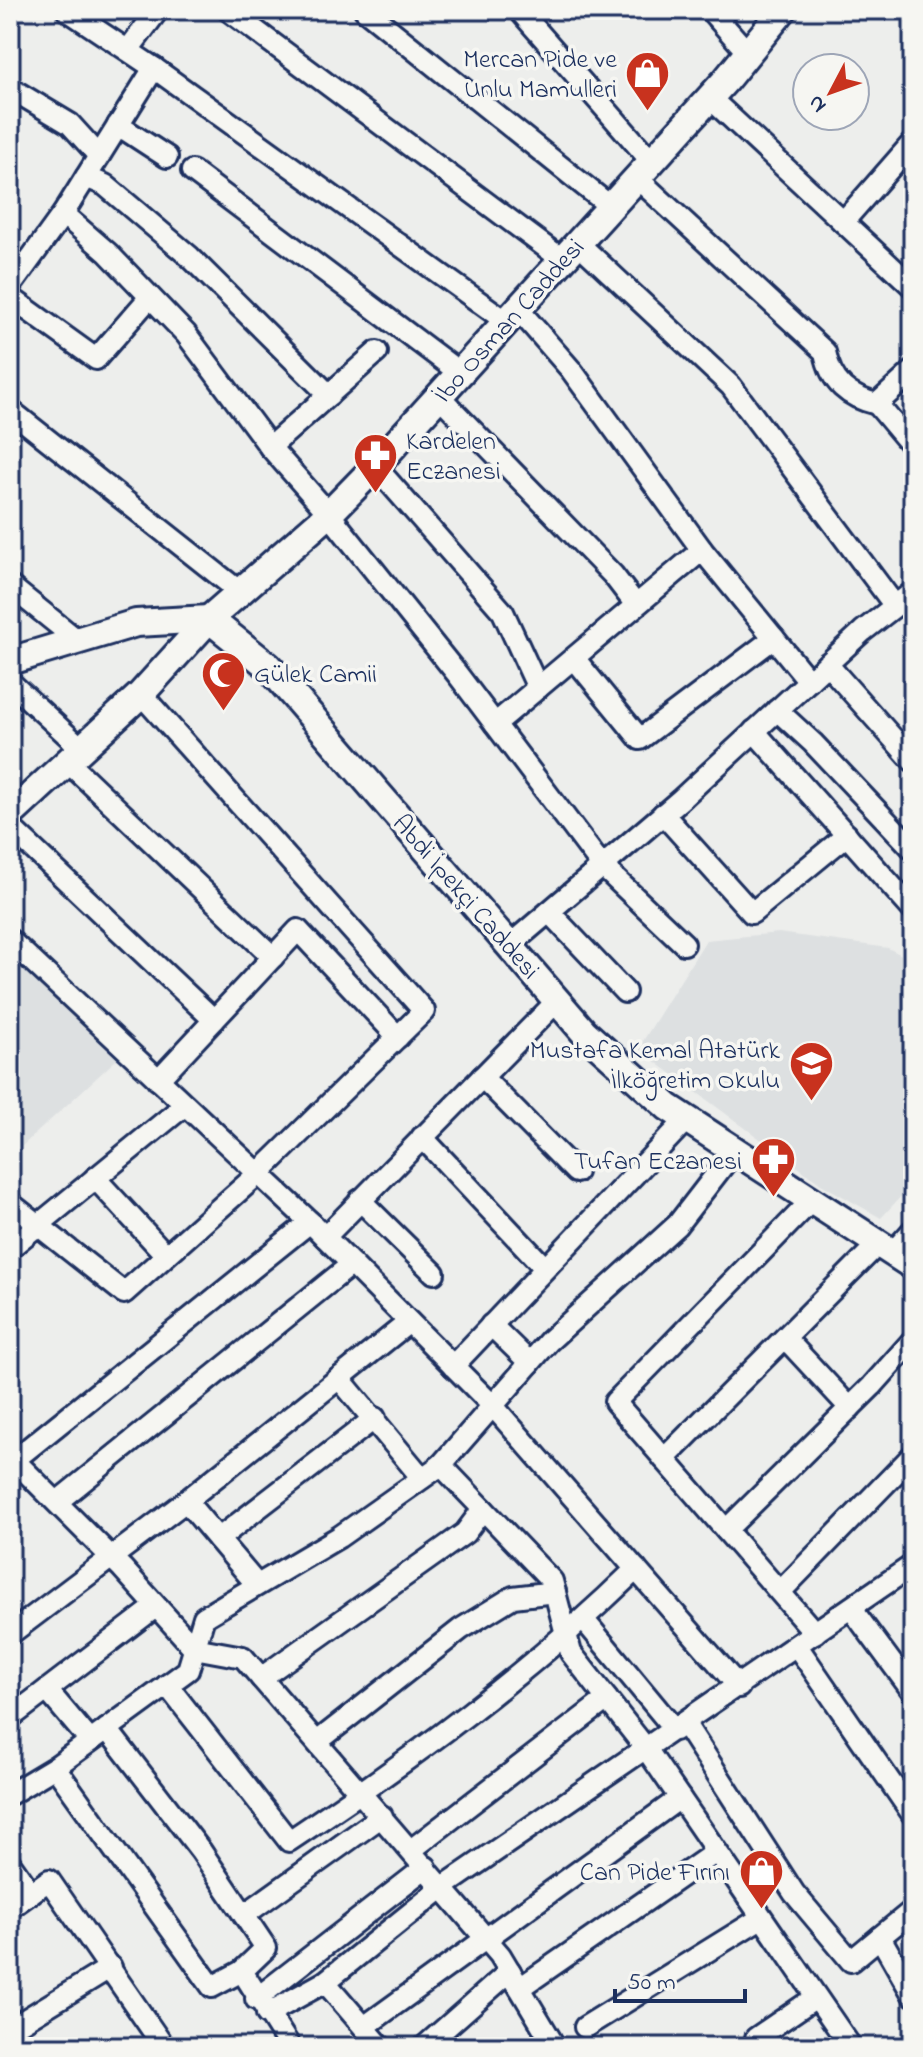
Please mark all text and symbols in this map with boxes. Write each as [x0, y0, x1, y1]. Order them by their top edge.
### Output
place label: Mercan Pide ve Unlu Mamulleri [463, 42, 617, 110]
shop icon: Mercan Pide ve Unlu Mamulleri [624, 49, 672, 112]
north arrow [791, 52, 871, 132]
text: N [801, 87, 835, 119]
street label: İbo Osman Caddesi [426, 231, 595, 413]
place label: Kardelen Eczanesi [406, 424, 501, 492]
pharmacy icon: Kardelen Eczanesi [351, 431, 399, 494]
mosque icon: Gülek Camii [199, 649, 247, 712]
place label: Gülek Camii [254, 657, 377, 695]
street label: Abdi İpekçi Caddesi [382, 807, 548, 989]
place label: Mustafa Kemal Atatürk İlköğretim Okulu [530, 1033, 781, 1101]
school or university icon: Mustafa Kemal Atatürk İlköğretim Okulu [787, 1040, 835, 1103]
pharmacy icon: Tufan Eczanesi [749, 1136, 797, 1199]
place label: Tufan Eczanesi [574, 1144, 742, 1182]
shop icon: Can Pide Fırını [737, 1847, 785, 1910]
place label: Can Pide Fırını [580, 1855, 730, 1893]
scale bar [615, 1953, 745, 2003]
text: 50 m [627, 1966, 676, 2001]

